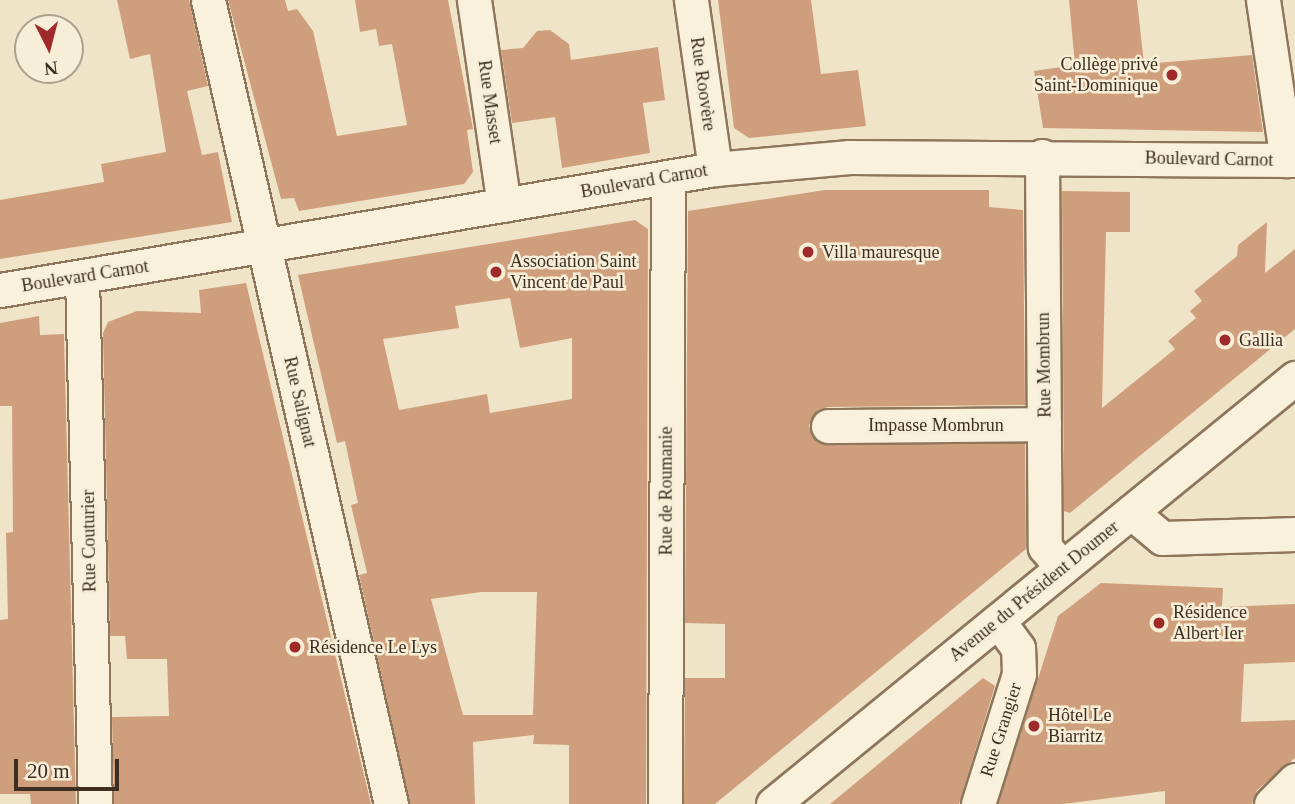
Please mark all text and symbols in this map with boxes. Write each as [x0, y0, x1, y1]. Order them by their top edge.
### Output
north arrow [14, 14, 84, 84]
street label: Rue Roovère [686, 36, 720, 132]
place label: Collège privé Saint-Dominique [1034, 54, 1158, 96]
text: N [43, 57, 59, 80]
street label: Rue Masset [473, 59, 507, 145]
marker: Collège privé Saint-Dominique [1164, 67, 1180, 83]
street label: Boulevard Carnot [1145, 147, 1273, 171]
street label: Boulevard Carnot [579, 159, 709, 203]
place label: Villa mauresque [822, 241, 939, 263]
marker: Villa mauresque [800, 244, 816, 260]
place label: Association Saint Vincent de Paul [510, 251, 636, 294]
street label: Boulevard Carnot [20, 255, 150, 297]
marker: Association Saint Vincent de Paul [488, 264, 504, 280]
street label: Rue Mombrun [1032, 312, 1056, 418]
place label: Gallia [1239, 329, 1283, 351]
marker: Gallia [1217, 332, 1233, 348]
street label: Rue Salignat [279, 355, 321, 449]
street label: Impasse Mombrun [868, 414, 1004, 436]
street label: Rue de Roumanie [655, 427, 677, 555]
street label: Rue Couturier [77, 490, 101, 592]
street label: Avenue du Président Doumer [945, 516, 1123, 666]
place label: Résidence Albert Ier [1173, 602, 1247, 644]
marker: Résidence Albert Ier [1151, 615, 1167, 631]
place label: Résidence Le Lys [309, 636, 437, 658]
marker: Résidence Le Lys [287, 639, 303, 655]
street label: Rue Grangier [976, 680, 1026, 780]
place label: Hôtel Le Biarritz [1048, 705, 1111, 748]
marker: Hôtel Le Biarritz [1026, 718, 1042, 734]
scale bar [18, 744, 122, 788]
text: 20 m [27, 759, 70, 783]

